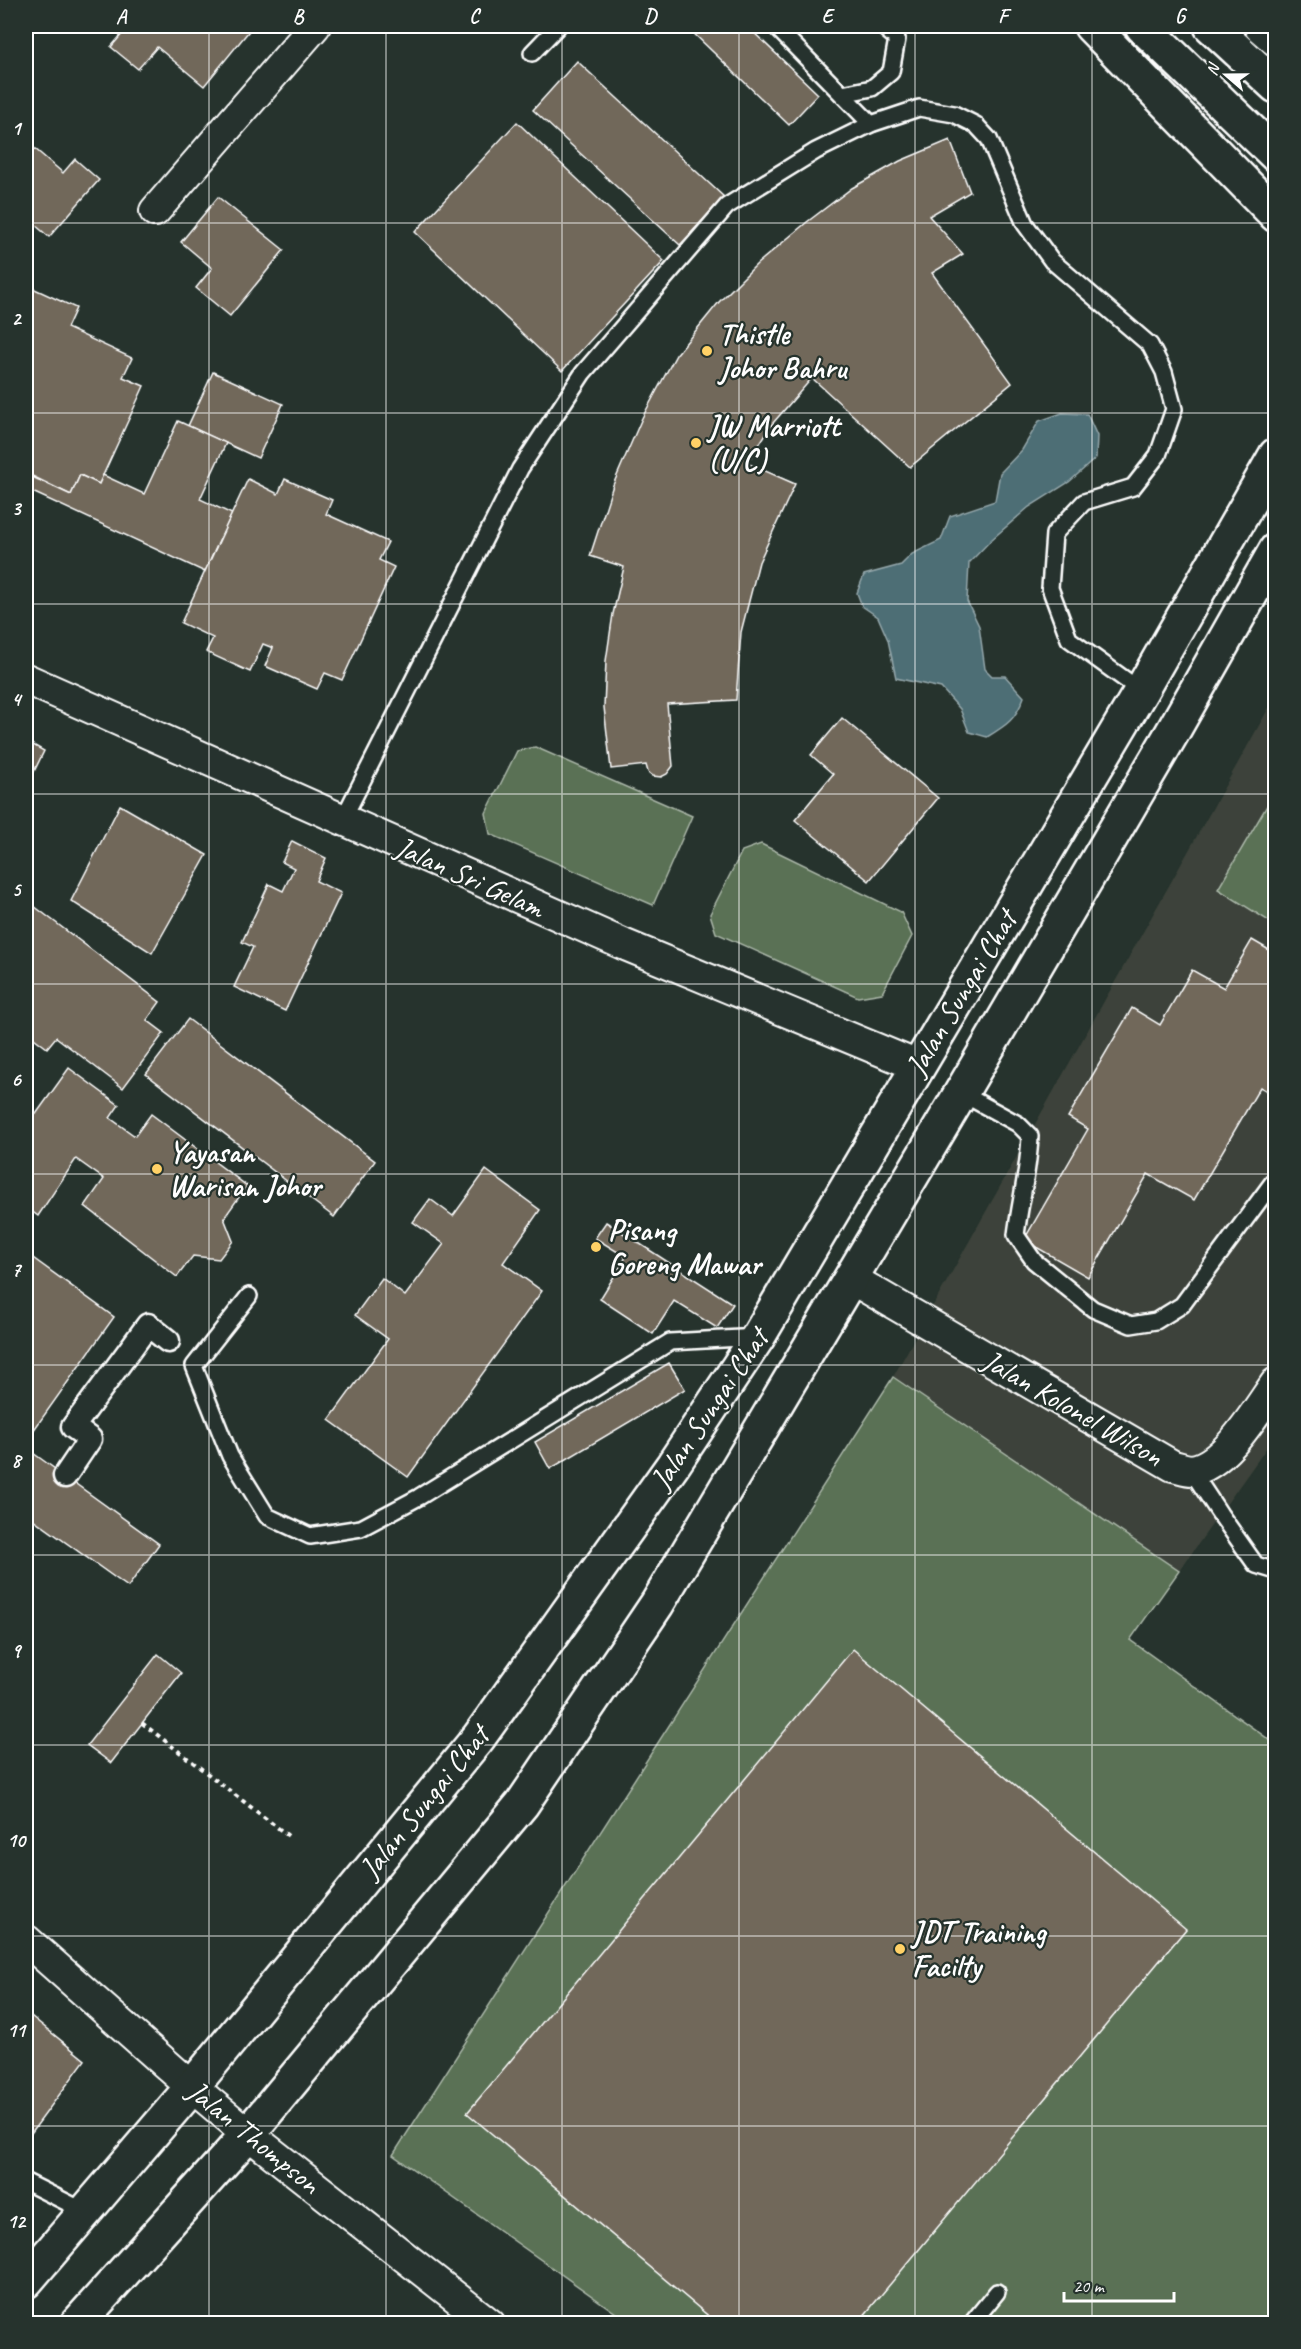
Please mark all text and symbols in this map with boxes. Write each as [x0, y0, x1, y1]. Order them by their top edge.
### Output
text: A [116, 4, 128, 29]
text: B [293, 4, 305, 29]
text: C [469, 4, 481, 29]
text: D [644, 4, 658, 29]
text: E [822, 4, 836, 29]
text: F [998, 4, 1012, 29]
text: G [1175, 4, 1188, 29]
north arrow [1196, 45, 1256, 105]
text: N [1202, 59, 1225, 78]
text: 1 [12, 116, 23, 141]
text: 2 [12, 306, 23, 331]
place label: Thistle Johor Bahru [717, 315, 848, 387]
marker: Thistle Johor Bahru [700, 344, 714, 358]
place label: JW Marriott (U/C) [706, 407, 843, 479]
marker: JW Marriott (U/C) [689, 436, 703, 450]
text: 3 [12, 496, 23, 521]
text: 4 [12, 687, 24, 712]
street label: Jalan Sri Gelam [388, 827, 552, 927]
text: 5 [12, 877, 23, 902]
street label: Jalan Sungai Chat [896, 900, 1027, 1084]
text: 6 [11, 1067, 22, 1092]
place label: Yayasan Warisan Johor [169, 1133, 324, 1205]
marker: Yayasan Warisan Johor [150, 1162, 164, 1176]
place label: Pisang Goreng Mawar [608, 1211, 764, 1283]
marker: Pisang Goreng Mawar [589, 1240, 603, 1254]
text: 7 [12, 1257, 23, 1282]
street label: Jalan Sungai Chat [640, 1318, 779, 1498]
street label: Jalan Kolonel Wilson [974, 1340, 1170, 1475]
text: 8 [12, 1448, 24, 1473]
text: 9 [12, 1638, 23, 1663]
street label: Jalan Sungai Chat [350, 1715, 500, 1888]
text: 10 [7, 1828, 27, 1853]
place label: JDT Training Facilty [910, 1913, 1047, 1985]
marker: JDT Training Facilty [893, 1942, 907, 1956]
text: 11 [7, 2018, 27, 2043]
street label: Jalan Thompson [178, 2071, 329, 2203]
text: 12 [7, 2209, 27, 2234]
scale bar [1064, 2265, 1174, 2303]
text: 20 m [1073, 2275, 1106, 2297]

